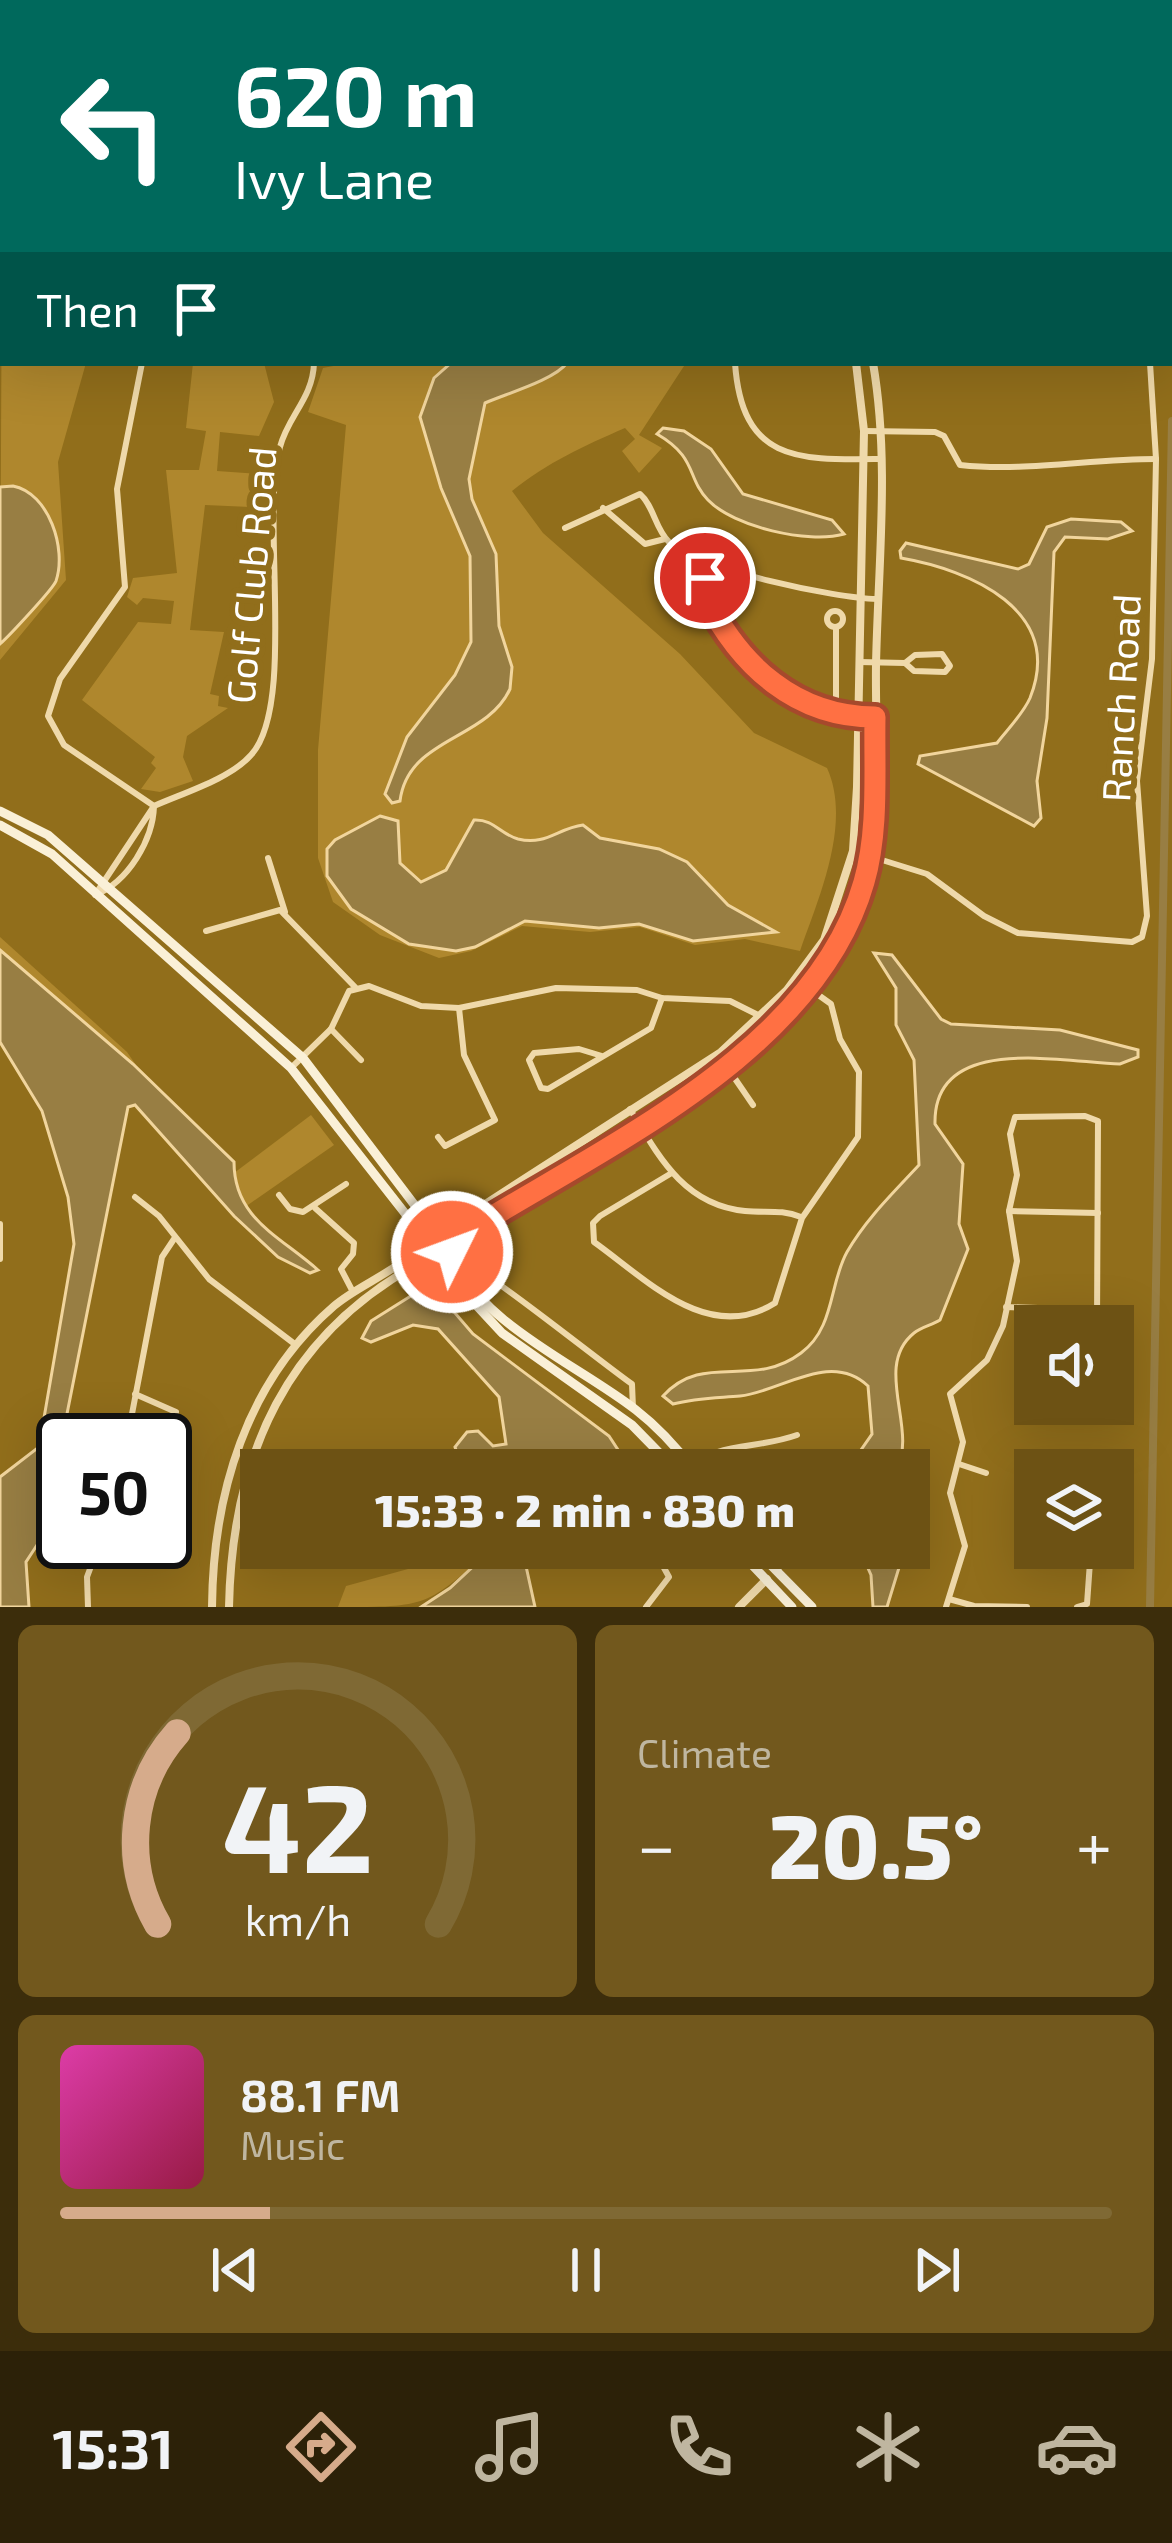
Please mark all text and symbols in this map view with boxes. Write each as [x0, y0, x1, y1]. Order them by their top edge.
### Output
text: 620 m [234, 43, 478, 144]
icon: left [36, 48, 192, 204]
text: Ivy Lane [234, 145, 434, 210]
icon: arrive [163, 276, 229, 342]
text: Then [36, 282, 139, 336]
street label: Golf Club Road [215, 445, 285, 705]
pin [654, 527, 756, 629]
icon: arrive [672, 545, 738, 611]
street label: Ranch Road [1091, 593, 1149, 803]
position arrow [389, 1189, 515, 1315]
map controls [1014, 1305, 1134, 1569]
button: sound [1014, 1305, 1134, 1425]
speed limit sign: 50 [36, 1413, 192, 1569]
button: layers [1014, 1449, 1134, 1569]
text: 15:33 · 2 min · 830 m [375, 1482, 795, 1536]
text: Climate [637, 1729, 772, 1776]
text: 42 [221, 1748, 374, 1898]
text: 20.5° [768, 1789, 983, 1897]
text: − [637, 1804, 676, 1883]
text: + [1076, 1804, 1112, 1883]
text: km/h [244, 1893, 351, 1945]
text: 88.1 FM [240, 2067, 401, 2121]
text: Music [240, 2121, 345, 2168]
icon: previous [202, 2237, 268, 2303]
icon: pause [553, 2237, 619, 2303]
icon: next [904, 2237, 970, 2303]
icon: directions [279, 2405, 363, 2489]
icon: music [468, 2405, 552, 2489]
icon: phone [657, 2405, 741, 2489]
icon: climate [846, 2405, 930, 2489]
icon: car [1035, 2405, 1119, 2489]
text: 15:31 [53, 2415, 174, 2480]

